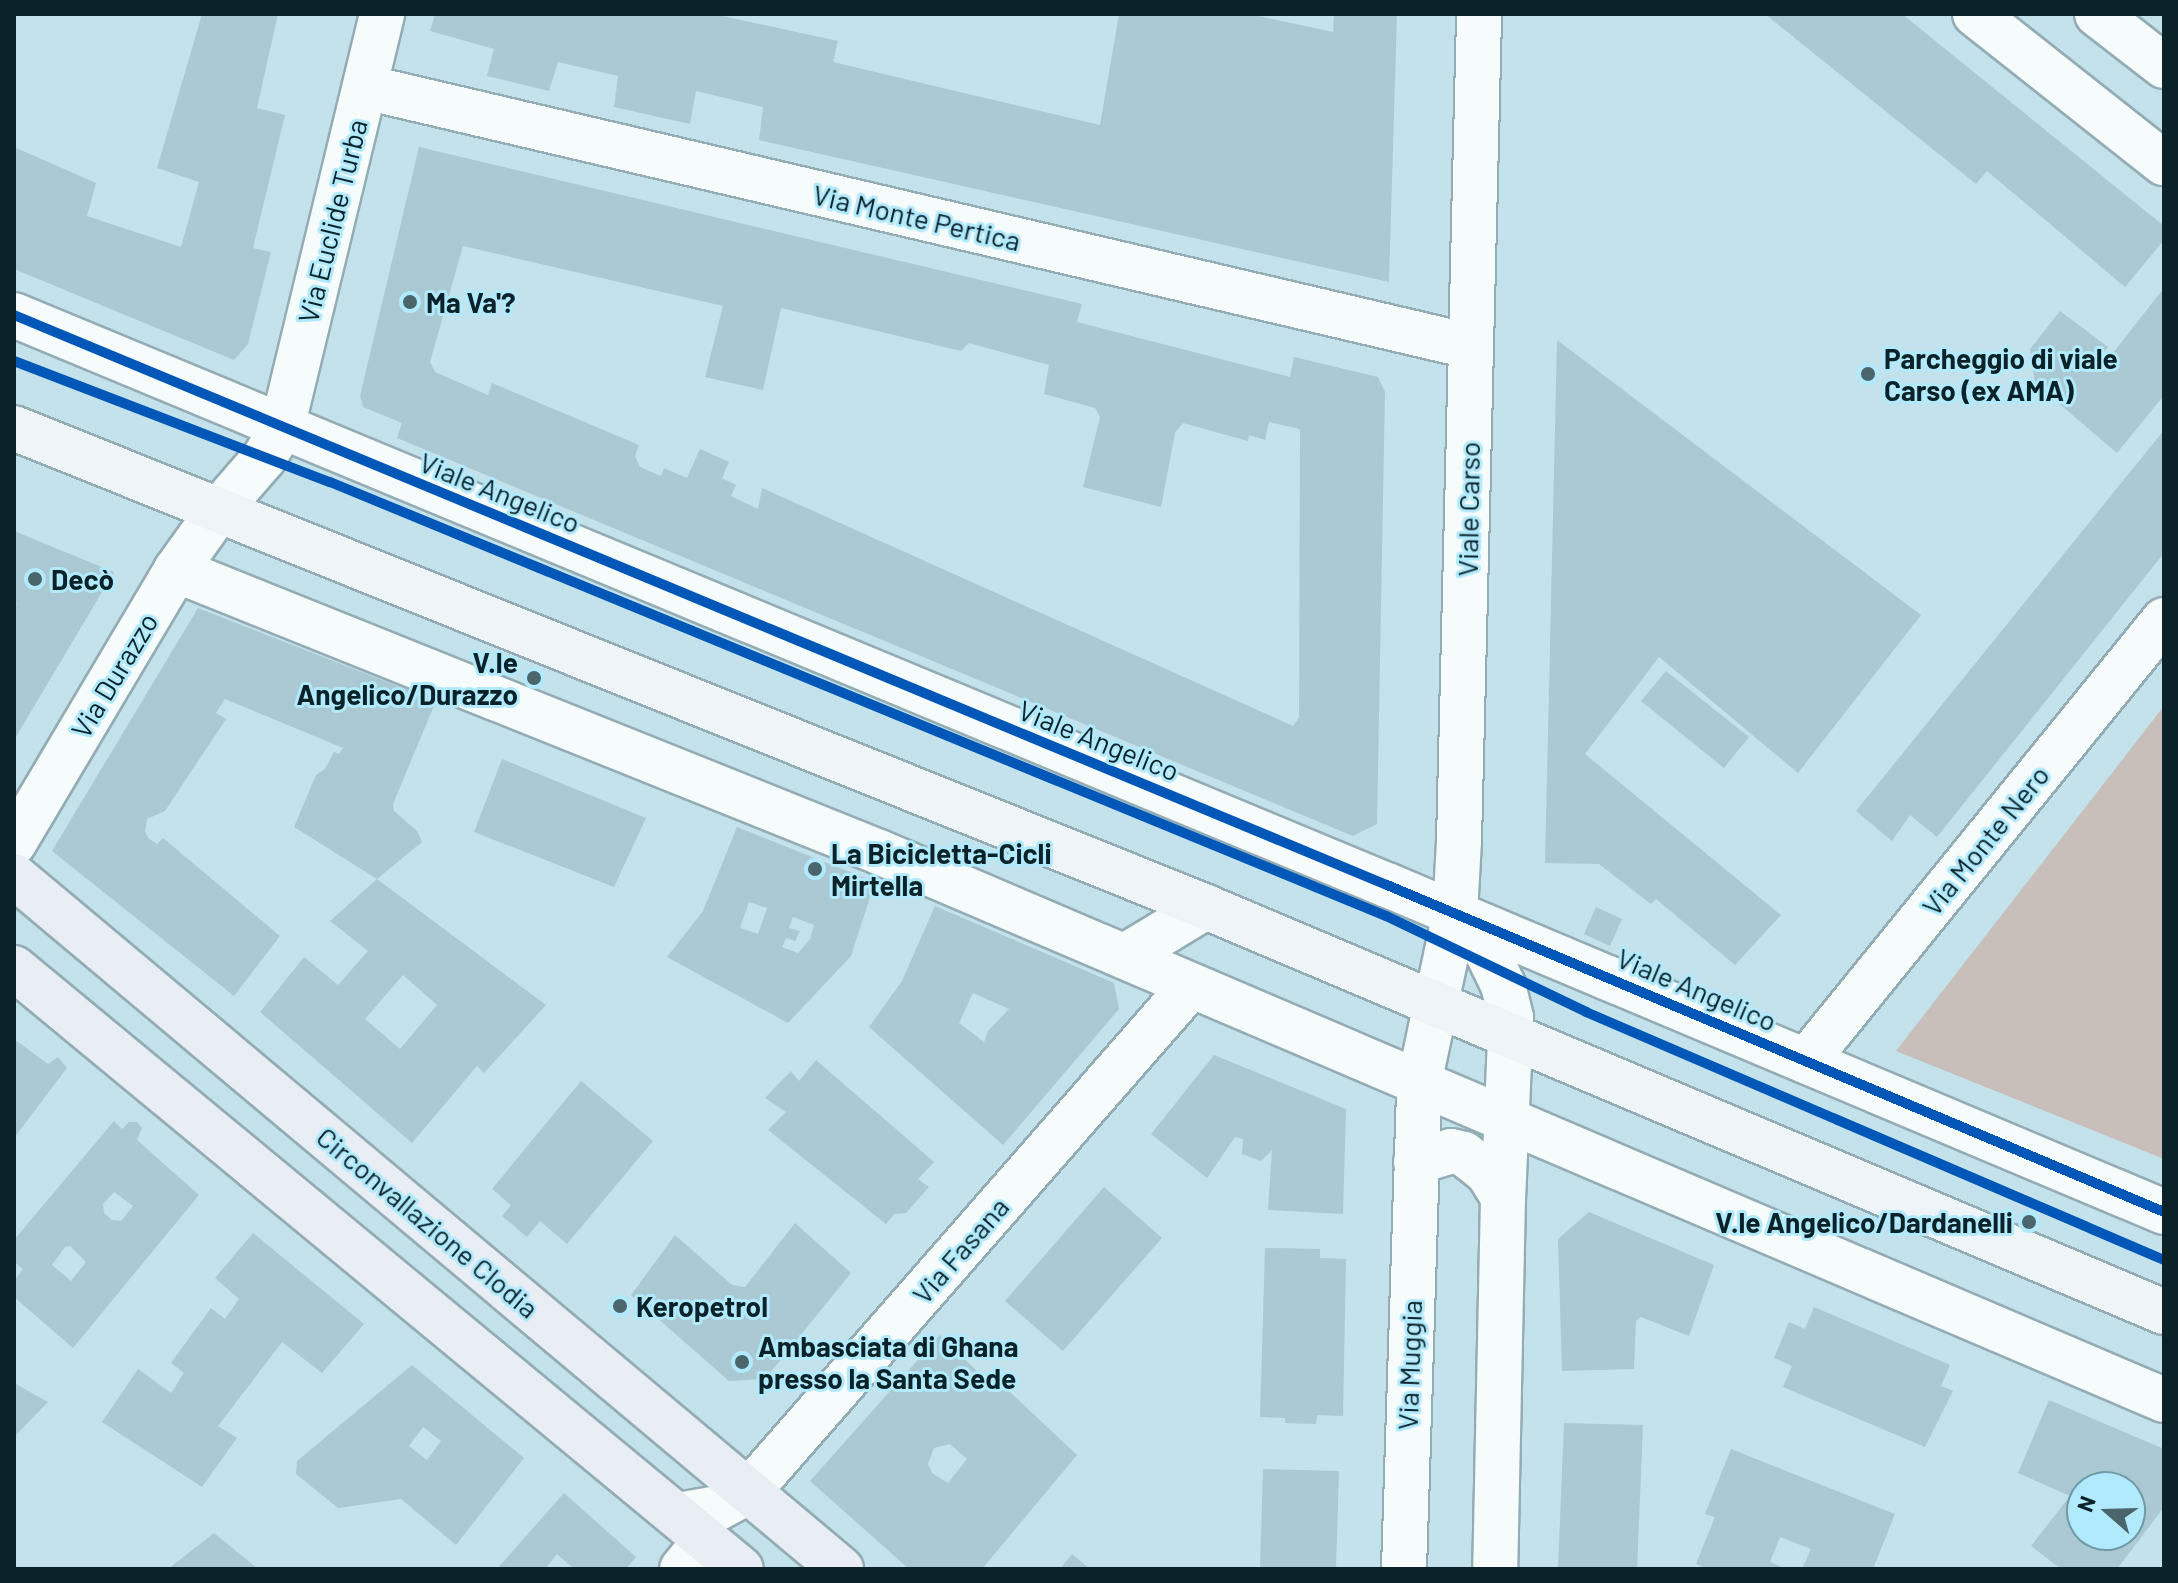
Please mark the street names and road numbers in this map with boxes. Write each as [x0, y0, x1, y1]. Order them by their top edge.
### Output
street label: Via Euclide Turba [290, 116, 374, 326]
street label: Via Monte Pertica [810, 177, 1024, 257]
street label: Viale Carso [1450, 441, 1486, 577]
street label: Viale Angelico [415, 445, 585, 539]
street label: Via Durazzo [64, 606, 164, 744]
street label: Viale Angelico [1014, 693, 1184, 787]
street label: Via Monte Nero [1914, 758, 2056, 922]
street label: Viale Angelico [1612, 940, 1782, 1038]
street label: Circonvallazione Clodia [310, 1119, 546, 1325]
street label: Via Fasana [905, 1190, 1015, 1310]
street label: Via Muggia [1390, 1299, 1428, 1431]

